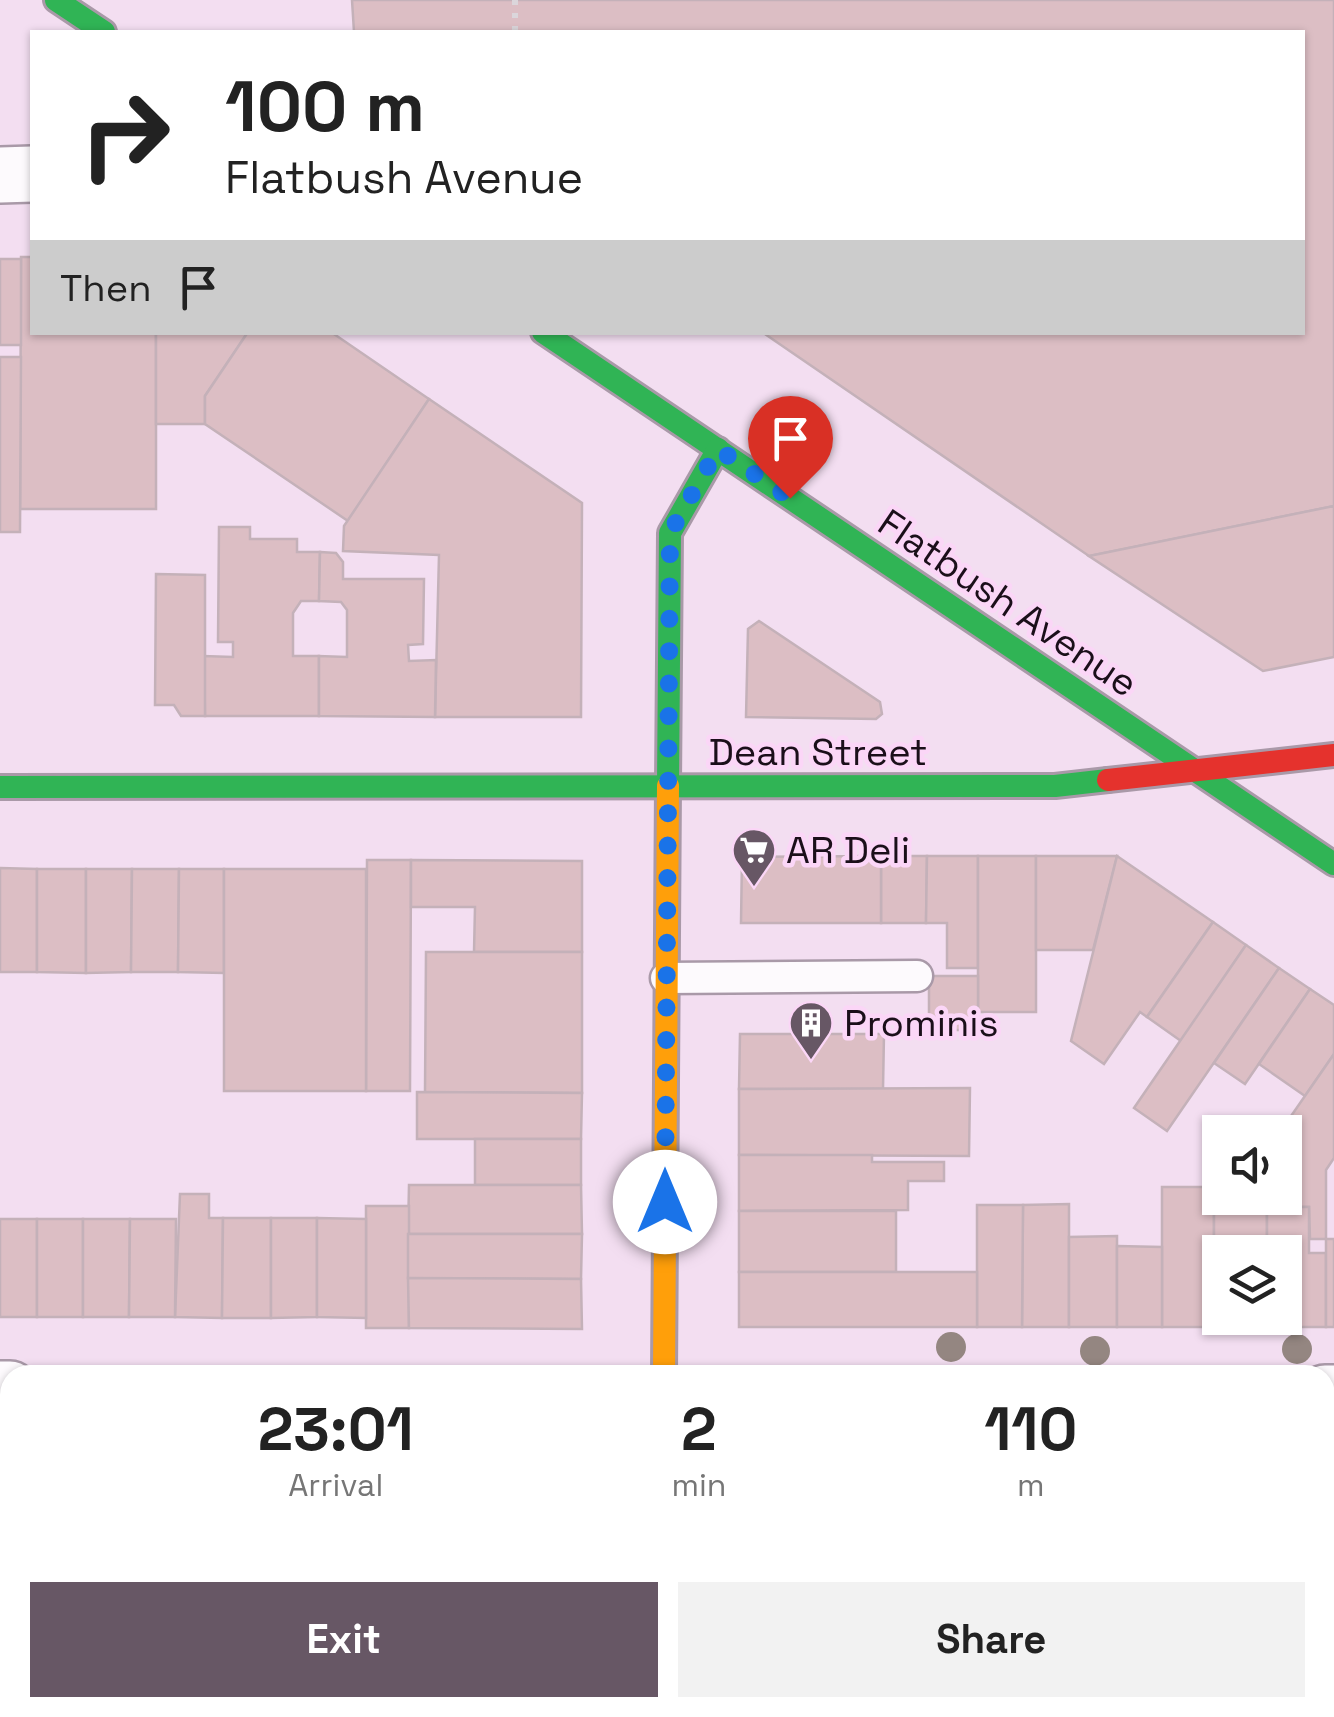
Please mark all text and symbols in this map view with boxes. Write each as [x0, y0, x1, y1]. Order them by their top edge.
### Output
text: 100 m [225, 62, 425, 151]
icon: right [60, 70, 190, 200]
text: Flatbush Avenue [225, 149, 583, 206]
icon: arrive [171, 260, 226, 315]
text: Then [60, 264, 151, 312]
pin [748, 396, 833, 499]
icon: arrive [763, 411, 818, 466]
street label: Flatbush Avenue [869, 499, 1147, 707]
street label: Dean Street [709, 728, 927, 776]
place label: AR Deli [786, 826, 910, 874]
supermarket icon: AR Deli [731, 827, 777, 888]
place label: Prominis [844, 999, 999, 1047]
building icon: Prominis [788, 1000, 834, 1061]
map controls [1202, 1115, 1302, 1335]
button: sound [1202, 1115, 1302, 1215]
position arrow [613, 1150, 717, 1254]
button: layers [1202, 1235, 1302, 1335]
text: 23:01 [258, 1391, 414, 1468]
text: 2 [681, 1391, 717, 1468]
text: 110 [984, 1391, 1077, 1468]
text: Arrival [288, 1465, 383, 1505]
text: min [671, 1465, 726, 1505]
text: m [1017, 1465, 1044, 1505]
button: Exit [30, 1582, 658, 1697]
button: Share [678, 1582, 1305, 1697]

